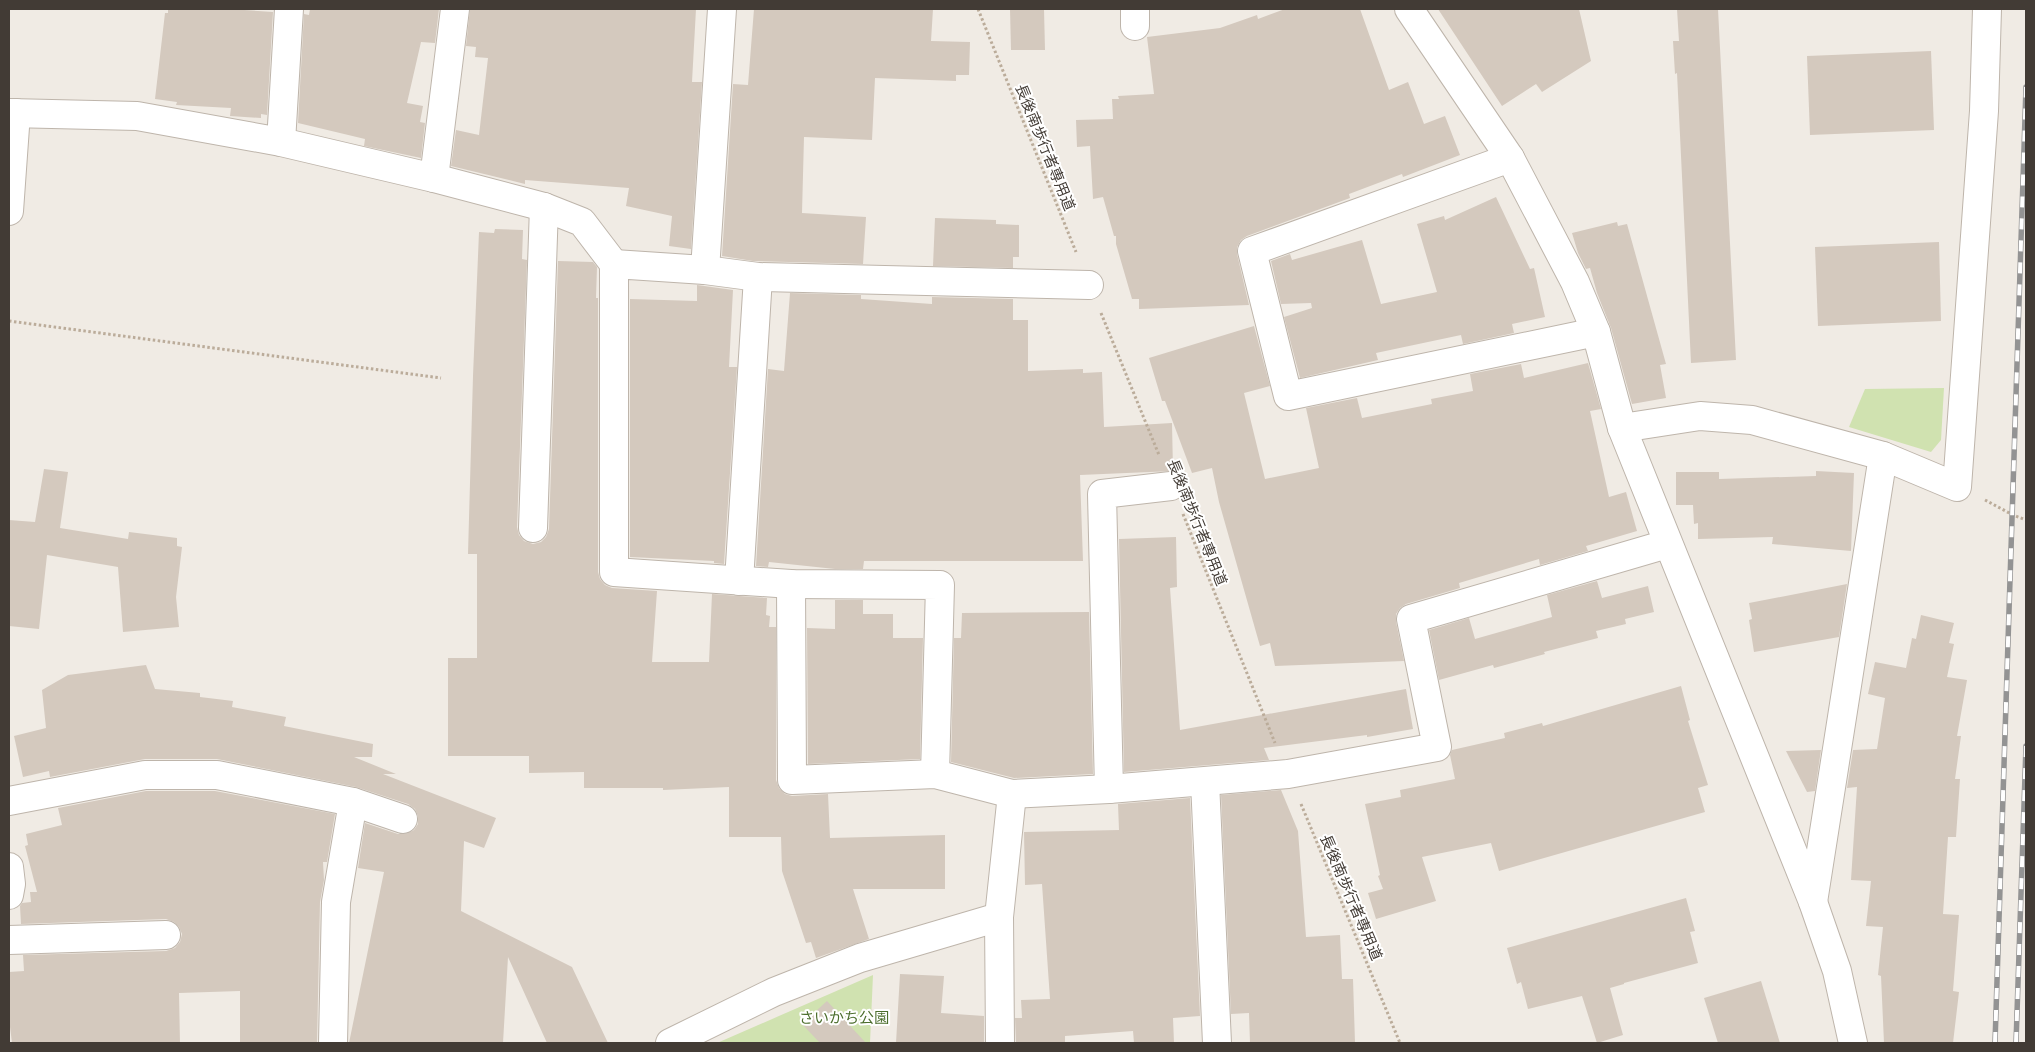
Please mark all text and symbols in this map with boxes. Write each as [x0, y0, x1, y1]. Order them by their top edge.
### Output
street label: 長後南歩行者専用道 [1012, 81, 1080, 213]
street label: 長後南歩行者専用道 [1164, 456, 1232, 588]
street label: 長後南歩行者専用道 [1317, 831, 1387, 963]
park label: さいかち公園 [799, 1008, 889, 1026]

